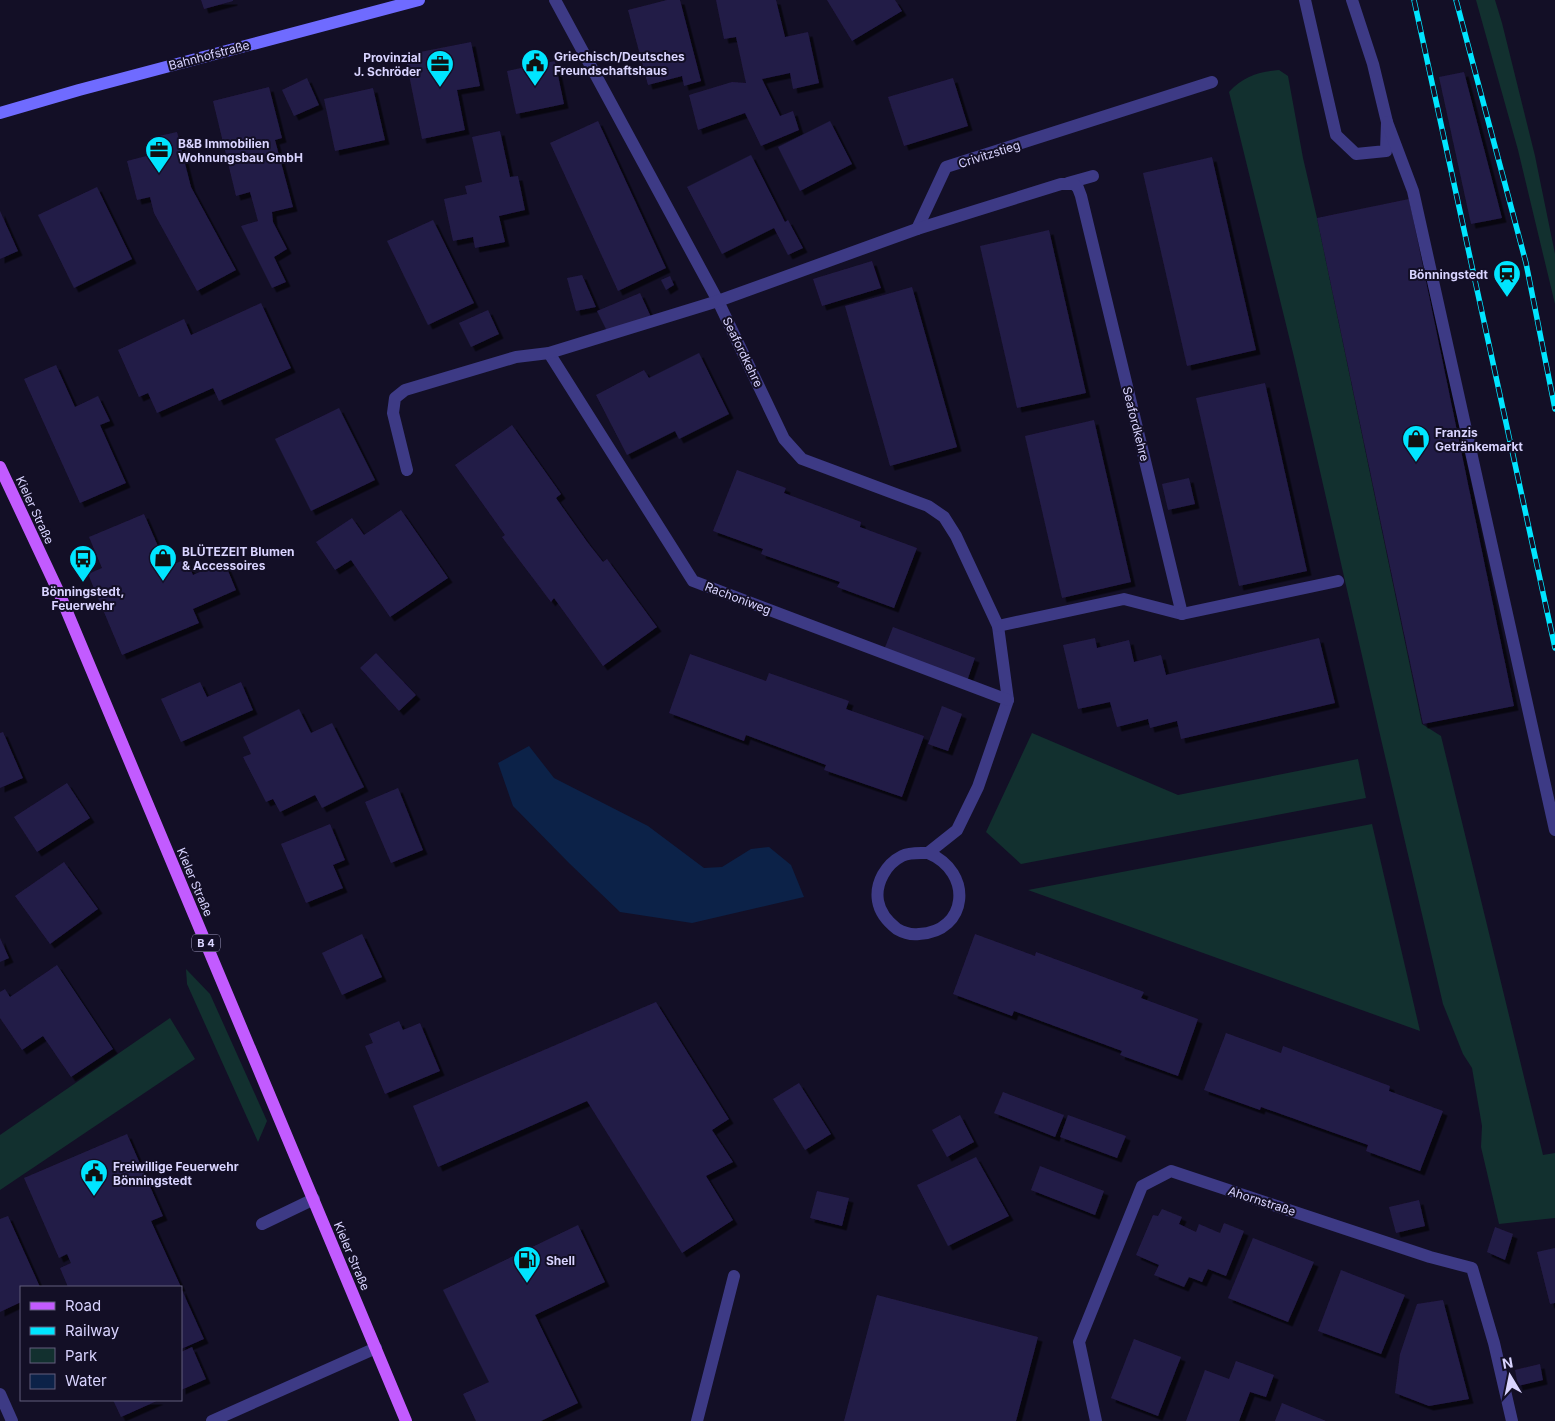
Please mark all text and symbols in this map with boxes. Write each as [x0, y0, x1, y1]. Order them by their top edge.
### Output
street label: Bahnhofstraße [167, 37, 251, 73]
public building icon: Griechisch/Deutsches Freundschaftshaus [520, 48, 550, 87]
office icon: Provinzial J. Schröder [425, 49, 455, 88]
place label: Griechisch/Deutsches Freundschaftshaus [554, 49, 685, 78]
place label: Provinzial J. Schröder [354, 50, 421, 79]
office icon: B&B Immobilien Wohnungsbau GmbH [144, 135, 174, 174]
place label: B&B Immobilien Wohnungsbau GmbH [178, 136, 303, 165]
street label: Crivitzstieg [956, 137, 1022, 171]
station icon: Bönningstedt [1492, 259, 1522, 298]
place label: Bönningstedt [1409, 267, 1489, 282]
street label: Seafordkehre [720, 314, 766, 390]
street label: Seafordkehre [1120, 385, 1152, 463]
shop icon: Franzis Getränkemarkt [1401, 424, 1431, 463]
place label: Franzis Getränkemarkt [1435, 425, 1524, 454]
street label: Kieler Straße [13, 474, 57, 546]
shop icon: BLÜTEZEIT Blumen & Accessoires [148, 543, 178, 582]
bus stop icon: Bönningstedt, Feuerwehr [68, 544, 98, 583]
place label: BLÜTEZEIT Blumen & Accessoires [182, 544, 295, 573]
street label: Rachoniweg [703, 579, 773, 617]
place label: Bönningstedt, Feuerwehr [42, 584, 124, 613]
street label: Kieler Straße [174, 845, 216, 919]
road number: B 4 [192, 934, 220, 951]
public building icon: Freiwillige Feuerwehr Bönningstedt [79, 1158, 109, 1197]
place label: Freiwillige Feuerwehr Bönningstedt [113, 1159, 239, 1188]
street label: Ahornstraße [1226, 1183, 1298, 1219]
street label: Kieler Straße [331, 1219, 373, 1293]
fuel station icon: Shell [512, 1245, 542, 1284]
place label: Shell [546, 1253, 575, 1268]
legend [20, 1286, 182, 1401]
text: Road [65, 1296, 101, 1315]
text: Railway [65, 1321, 120, 1340]
text: Park [65, 1346, 98, 1365]
north arrow [1485, 1351, 1535, 1401]
text: N [1501, 1353, 1514, 1372]
text: Water [65, 1371, 107, 1390]

